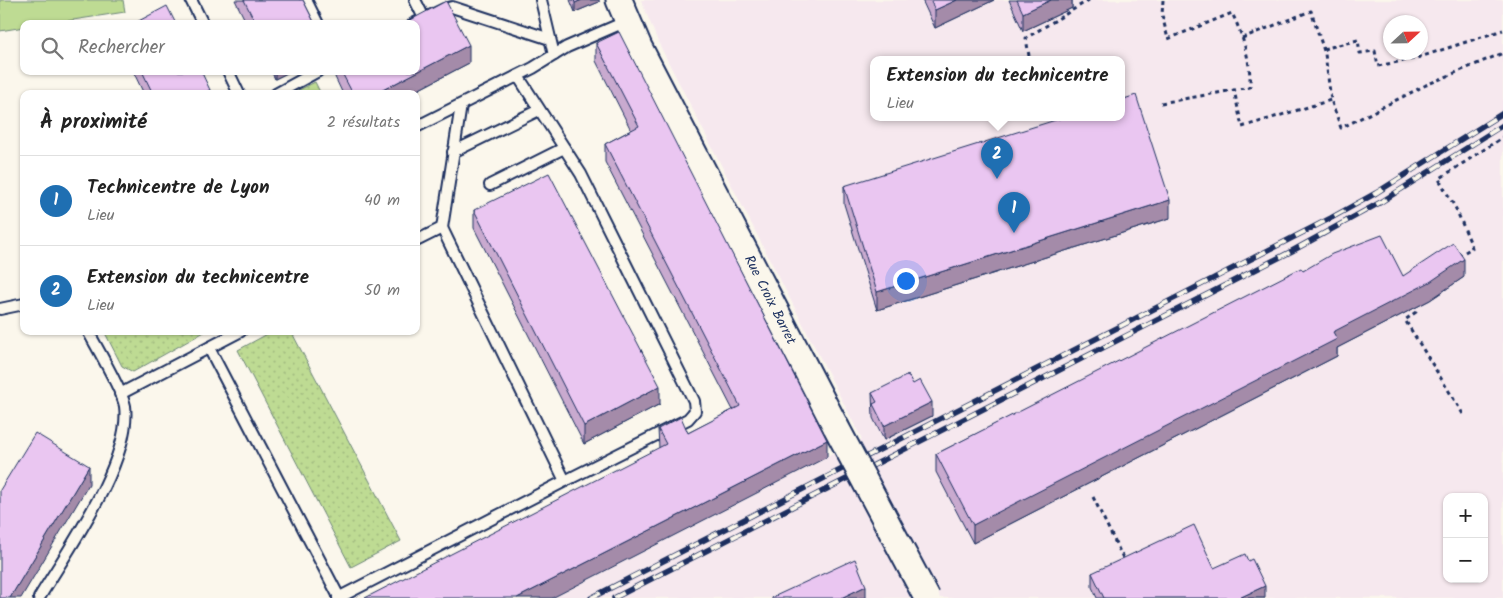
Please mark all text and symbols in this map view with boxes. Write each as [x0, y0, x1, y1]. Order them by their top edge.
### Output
north arrow [1383, 15, 1428, 60]
search box [20, 20, 420, 75]
text: Rechercher [78, 33, 165, 63]
icon: search [38, 34, 66, 62]
popup [870, 56, 1125, 121]
text: Extension du technicentre [886, 61, 1109, 91]
text: Lieu [886, 91, 914, 116]
text: À proximité [40, 106, 147, 139]
text: 2 résultats [327, 110, 400, 135]
pin: 2 [981, 138, 1013, 179]
text: Technicentre de Lyon [87, 173, 269, 203]
text: 1 [54, 188, 58, 213]
text: 40 m [364, 188, 400, 213]
pin: 1 [998, 192, 1030, 233]
text: Lieu [87, 203, 114, 228]
street label: Rue Croix Barret [738, 252, 802, 349]
text: Extension du technicentre [87, 263, 309, 293]
your location [893, 268, 919, 294]
text: 2 [51, 278, 61, 303]
text: 50 m [364, 278, 400, 303]
text: Lieu [87, 293, 114, 318]
map controls [1443, 493, 1488, 583]
button: + [1443, 493, 1488, 538]
button: − [1443, 538, 1488, 583]

